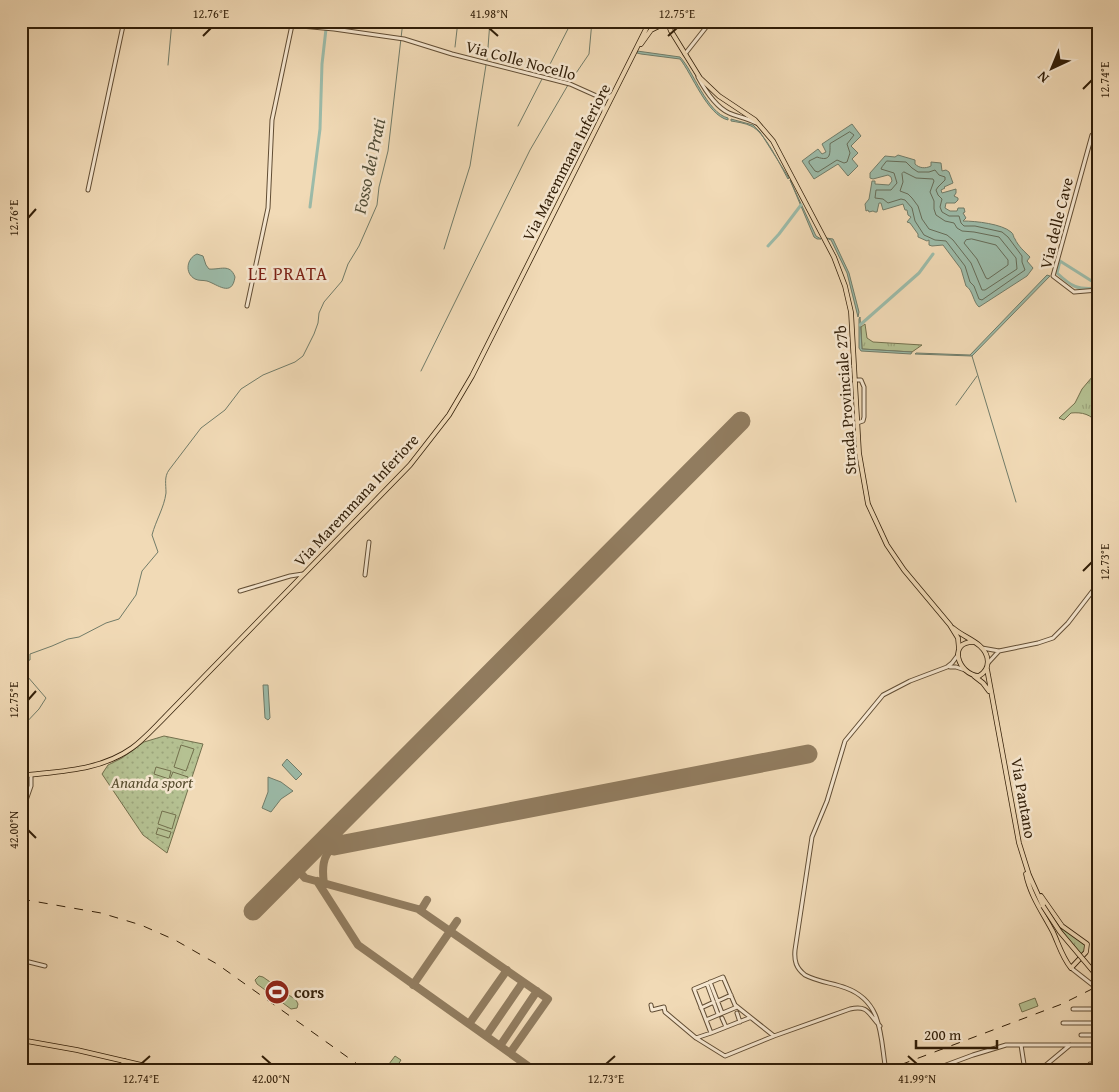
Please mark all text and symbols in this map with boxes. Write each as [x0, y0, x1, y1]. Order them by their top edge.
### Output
text: 12.76°E [193, 5, 229, 22]
text: 41.98°N [470, 5, 508, 22]
text: 12.75°E [659, 5, 695, 22]
street label: Via Colle Nocello [463, 34, 579, 86]
north arrow [1026, 42, 1076, 92]
text: 12.74°E [1096, 62, 1113, 98]
text: N [1032, 66, 1053, 88]
street label: Via Maremmana Inferiore [516, 79, 616, 245]
water label: Fosso dei Prati [345, 115, 392, 217]
street label: Via delle Cave [1033, 175, 1079, 271]
text: 12.76°E [5, 200, 22, 236]
district label: LE PRATA [248, 260, 328, 287]
street label: Strada Provinciale 27b [828, 325, 862, 475]
street label: Via Maremmana Inferiore [288, 428, 424, 572]
text: 12.73°E [1096, 544, 1113, 580]
text: 12.75°E [5, 682, 22, 718]
street label: Via Pantano [1005, 756, 1043, 840]
park label: Ananda sport [110, 770, 194, 794]
text: 42.00°N [5, 811, 22, 849]
sports icon: cors [264, 979, 290, 1005]
place label: cors [294, 980, 324, 1004]
scale bar [916, 1017, 998, 1049]
text: 200 m [924, 1024, 962, 1045]
text: 12.74°E [123, 1070, 159, 1087]
text: 42.00°N [252, 1070, 290, 1087]
text: 12.73°E [588, 1070, 624, 1087]
text: 41.99°N [898, 1070, 936, 1087]

